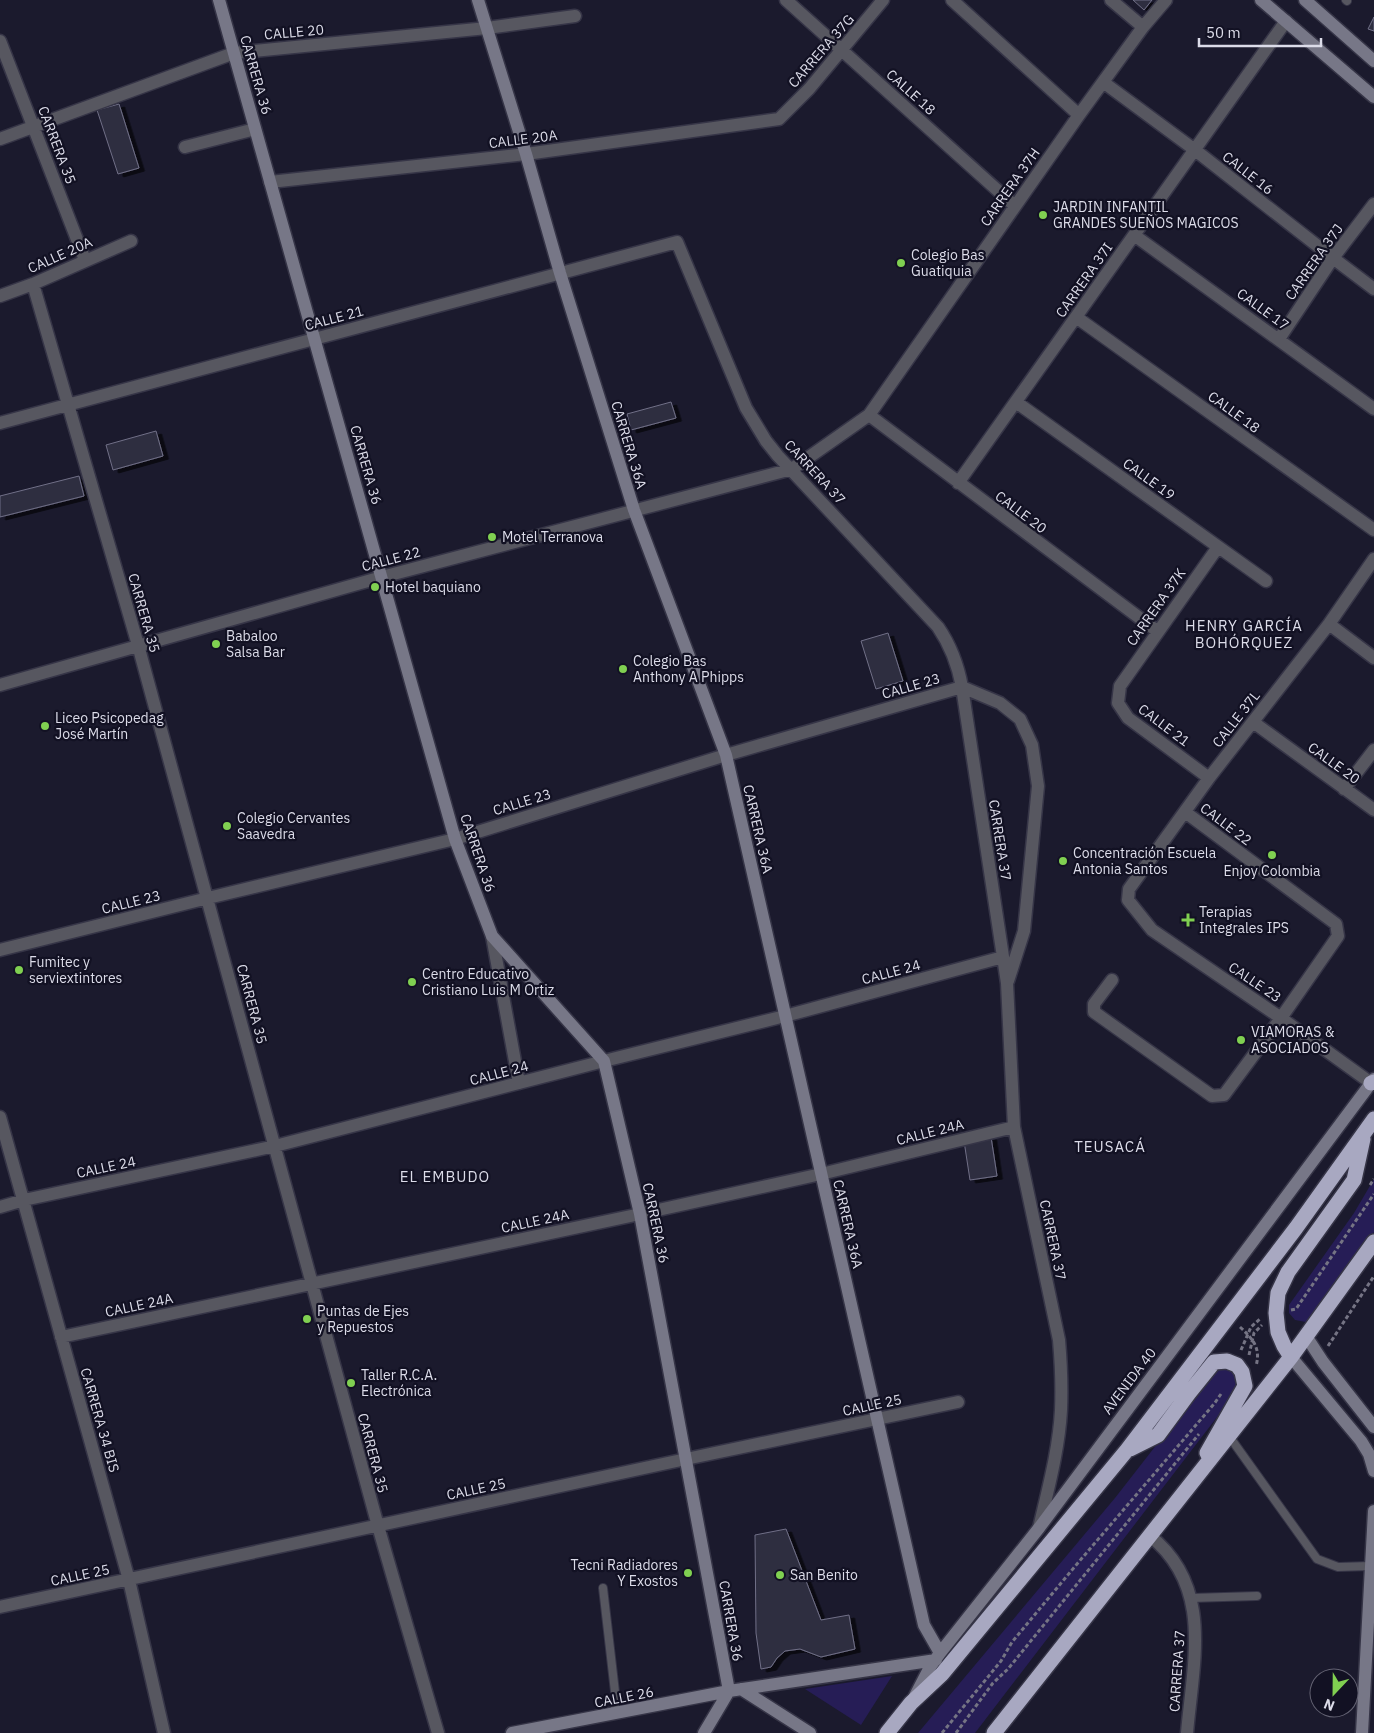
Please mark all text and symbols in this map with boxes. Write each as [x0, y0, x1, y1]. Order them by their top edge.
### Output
street label: CARRERA 37G [784, 11, 858, 91]
scale bar [1199, 15, 1322, 47]
street label: CALLE 20 [263, 20, 325, 44]
text: 50 m [1206, 23, 1241, 42]
street label: CARRERA 36 [236, 33, 276, 117]
street label: CALLE 18 [883, 65, 939, 119]
street label: CARRERA 35 [34, 104, 80, 186]
street label: CALLE 20A [488, 126, 558, 152]
street label: CARRERA 37H [976, 144, 1044, 230]
street label: CALLE 16 [1219, 147, 1277, 199]
place label: JARDIN INFANTIL GRANDES SUEÑOS MAGICOS [1053, 198, 1239, 232]
marker: JARDIN INFANTIL GRANDES SUEÑOS MAGICOS [1037, 209, 1049, 221]
street label: CARRERA 37J [1281, 220, 1347, 304]
street label: CALLE 20A [25, 233, 95, 277]
street label: CARRERA 37I [1052, 239, 1116, 321]
place label: Colegio Bas Guatiquia [911, 246, 985, 280]
marker: Colegio Bas Guatiquia [895, 257, 907, 269]
street label: CALLE 17 [1233, 284, 1293, 334]
street label: CALLE 21 [303, 302, 365, 334]
street label: CALLE 18 [1204, 387, 1264, 437]
street label: CARRERA 36A [607, 399, 651, 491]
street label: CARRERA 36 [346, 423, 386, 507]
street label: CARRERA 37 [781, 436, 849, 508]
street label: CALLE 19 [1119, 454, 1179, 504]
street label: CALLE 20 [992, 487, 1050, 537]
place label: Motel Terranova [502, 528, 604, 546]
marker: Motel Terranova [486, 531, 498, 543]
street label: CALLE 22 [360, 543, 422, 575]
street label: CARRERA 37K [1123, 565, 1189, 649]
street label: CARRERA 35 [124, 571, 164, 655]
place label: Hotel baquiano [385, 578, 481, 596]
marker: Hotel baquiano [369, 581, 381, 593]
district label: HENRY GARCÍA BOHÓRQUEZ [1185, 616, 1303, 652]
place label: Babaloo Salsa Bar [226, 627, 285, 661]
marker: Babaloo Salsa Bar [210, 638, 222, 650]
place label: Colegio Bas Anthony A Phipps [633, 652, 744, 686]
marker: Colegio Bas Anthony A Phipps [617, 663, 629, 675]
street label: CALLE 23 [880, 669, 942, 703]
street label: CALLE 37L [1208, 687, 1264, 751]
street label: CALLE 21 [1135, 700, 1193, 750]
place label: Liceo Psicopedag José Martín [55, 709, 164, 743]
marker: Liceo Psicopedag José Martín [39, 720, 51, 732]
street label: CALLE 20 [1304, 738, 1364, 788]
street label: CARRERA 36A [739, 783, 777, 875]
street label: CALLE 23 [491, 785, 553, 819]
street label: CARRERA 37 [985, 798, 1015, 882]
street label: CALLE 22 [1197, 799, 1255, 849]
place label: Colegio Cervantes Saavedra [237, 809, 350, 843]
street label: CARRERA 36 [456, 811, 500, 895]
marker: Colegio Cervantes Saavedra [221, 820, 233, 832]
place label: Concentración Escuela Antonia Santos [1073, 844, 1217, 878]
marker: Enjoy Colombia [1266, 849, 1278, 861]
marker: Concentración Escuela Antonia Santos [1057, 855, 1069, 867]
place label: Enjoy Colombia [1223, 862, 1321, 880]
street label: CALLE 23 [100, 886, 162, 918]
place label: Terapias Integrales IPS [1199, 903, 1289, 937]
marker: Terapias Integrales IPS [1181, 913, 1195, 927]
place label: Fumitec y serviextintores [29, 953, 123, 987]
street label: CALLE 24 [860, 956, 922, 988]
street label: CALLE 23 [1225, 958, 1285, 1006]
street label: CARRERA 35 [233, 962, 271, 1046]
marker: Fumitec y serviextintores [13, 964, 25, 976]
place label: Centro Educativo Cristiano Luis M Ortiz [422, 965, 555, 999]
marker: Centro Educativo Cristiano Luis M Ortiz [406, 976, 418, 988]
place label: VIAMORAS & ASOCIADOS [1251, 1023, 1335, 1057]
marker: VIAMORAS & ASOCIADOS [1235, 1034, 1247, 1046]
street label: CALLE 24 [468, 1057, 530, 1089]
street label: CALLE 24A [894, 1115, 966, 1149]
district label: TEUSACÁ [1074, 1137, 1146, 1156]
street label: CALLE 24 [75, 1152, 137, 1182]
district label: EL EMBUDO [400, 1167, 490, 1186]
street label: CARRERA 36A [829, 1178, 867, 1270]
street label: CARRERA 36 [639, 1181, 673, 1265]
street label: CARRERA 37 [1036, 1198, 1070, 1282]
street label: CALLE 24A [499, 1205, 571, 1237]
street label: CALLE 24A [103, 1289, 175, 1321]
place label: Puntas de Ejes y Repuestos [317, 1302, 409, 1336]
marker: Puntas de Ejes y Repuestos [301, 1313, 313, 1325]
street label: AVENIDA 40 [1098, 1344, 1160, 1418]
street label: CARRERA 34 BIS [76, 1366, 124, 1474]
place label: Taller R.C.A. Electrónica [361, 1366, 437, 1400]
marker: Taller R.C.A. Electrónica [345, 1377, 357, 1389]
street label: CALLE 25 [841, 1390, 903, 1420]
street label: CARRERA 35 [354, 1411, 392, 1495]
street label: CALLE 25 [445, 1474, 507, 1504]
place label: Tecni Radiadores Y Exostos [570, 1556, 678, 1590]
street label: CALLE 25 [49, 1560, 111, 1590]
place label: San Benito [790, 1566, 858, 1584]
marker: Tecni Radiadores Y Exostos [682, 1567, 694, 1579]
marker: San Benito [774, 1569, 786, 1581]
street label: CARRERA 36 [715, 1579, 747, 1663]
street label: CARRERA 37 [1165, 1630, 1189, 1712]
north arrow [1309, 1668, 1359, 1718]
street label: CALLE 26 [593, 1682, 655, 1712]
text: N [1321, 1695, 1337, 1715]

